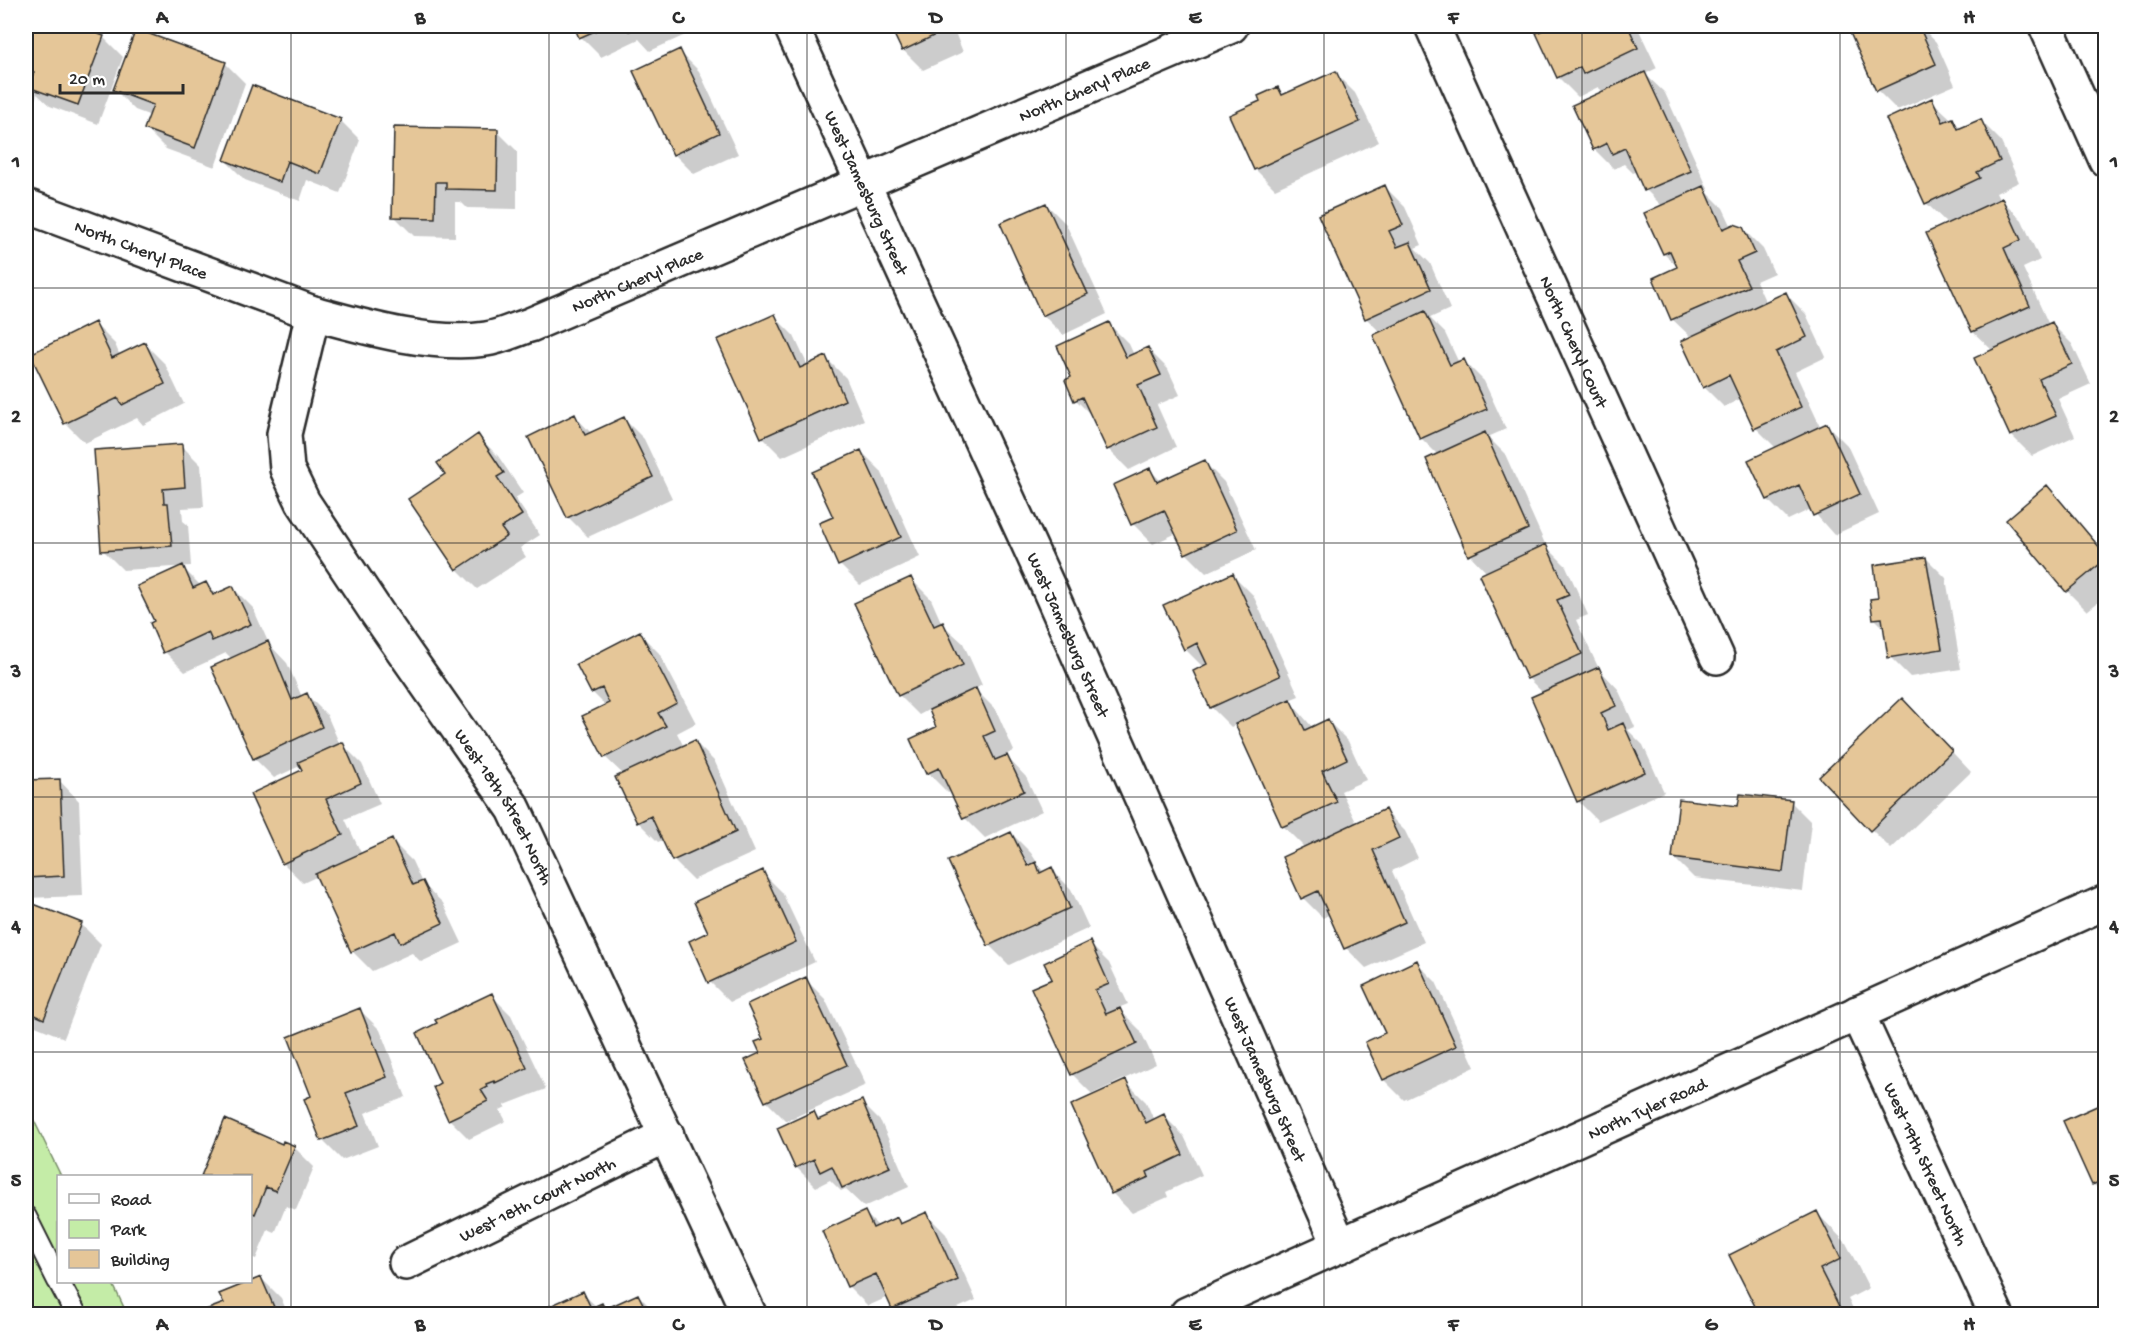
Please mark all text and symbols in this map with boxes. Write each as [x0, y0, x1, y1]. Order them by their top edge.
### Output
text: A [155, 8, 170, 31]
text: B [414, 8, 426, 31]
text: C [672, 8, 686, 31]
text: D [927, 8, 943, 31]
text: E [1189, 8, 1203, 31]
text: F [1447, 8, 1460, 31]
text: G [1705, 8, 1719, 31]
text: H [1963, 8, 1975, 31]
street label: North Cheryl Place [1016, 54, 1154, 128]
scale bar [60, 57, 183, 95]
text: 20 m [69, 70, 105, 91]
street label: West Jamesburg Street [818, 108, 912, 280]
text: 1 [11, 152, 20, 175]
text: 1 [2109, 152, 2118, 175]
street label: North Cheryl Place [71, 217, 210, 286]
street label: North Cheryl Place [569, 244, 707, 319]
street label: North Cheryl Court [1533, 273, 1612, 413]
text: 2 [11, 407, 21, 430]
text: 2 [2109, 407, 2119, 430]
street label: West Jamesburg Street [1021, 550, 1113, 723]
text: 3 [10, 662, 21, 685]
text: 3 [2108, 662, 2119, 685]
street label: West 18th Street North [448, 726, 556, 889]
text: 4 [10, 917, 21, 940]
text: 4 [2108, 917, 2119, 940]
street label: West Jamesburg Street [1218, 994, 1310, 1167]
street label: North Tyler Road [1585, 1074, 1712, 1146]
street label: West 19th Street North [1878, 1080, 1971, 1250]
street label: West 18th Court North [457, 1154, 620, 1248]
text: 5 [11, 1171, 22, 1194]
text: 5 [2109, 1171, 2120, 1194]
legend [57, 1175, 252, 1283]
text: Road [111, 1191, 152, 1212]
text: Park [110, 1221, 147, 1242]
text: Building [110, 1251, 170, 1272]
text: A [155, 1315, 170, 1338]
text: B [414, 1315, 426, 1338]
text: C [672, 1315, 686, 1338]
text: D [927, 1315, 943, 1338]
text: E [1189, 1315, 1203, 1338]
text: F [1447, 1315, 1460, 1338]
text: G [1705, 1315, 1719, 1338]
text: H [1963, 1315, 1975, 1338]

